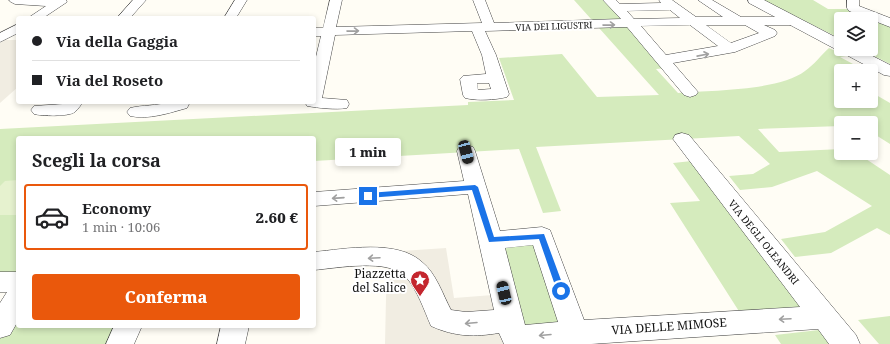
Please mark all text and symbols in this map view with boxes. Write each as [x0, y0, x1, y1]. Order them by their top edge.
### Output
map controls [834, 12, 878, 160]
button: layers [834, 12, 878, 56]
street label: VIA DEI LIGUSTRI [515, 18, 593, 34]
one-way arrow [602, 21, 615, 29]
one-way arrow [346, 27, 359, 35]
text: Via della Gaggia [56, 31, 178, 51]
one-way arrow [696, 50, 709, 58]
button: + [834, 64, 878, 108]
text: Via del Roseto [56, 70, 163, 90]
button: − [834, 116, 878, 160]
callout: 1 min [335, 138, 401, 166]
car [457, 139, 475, 165]
text: 1 min [349, 143, 387, 161]
text: Scegli la corsa [32, 148, 161, 172]
route end [359, 187, 377, 205]
one-way arrow [332, 194, 345, 201]
street label: VIA DEGLI OLEANDRI [725, 197, 803, 288]
text: Economy [82, 198, 151, 218]
icon: car [34, 199, 70, 235]
text: 2.60 € [255, 207, 298, 227]
text: 1 min · 10:06 [82, 218, 160, 236]
one-way arrow [368, 254, 381, 261]
place label: Piazzetta del Salice [352, 265, 406, 296]
place icon: Piazzetta del Salice [409, 269, 431, 297]
button: Conferma [32, 274, 300, 320]
car [495, 280, 513, 306]
route start [552, 282, 570, 300]
street label: VIA DELLE MIMOSE [611, 313, 727, 339]
one-way arrow [779, 315, 792, 322]
one-way arrow [465, 320, 478, 327]
one-way arrow [539, 331, 552, 339]

